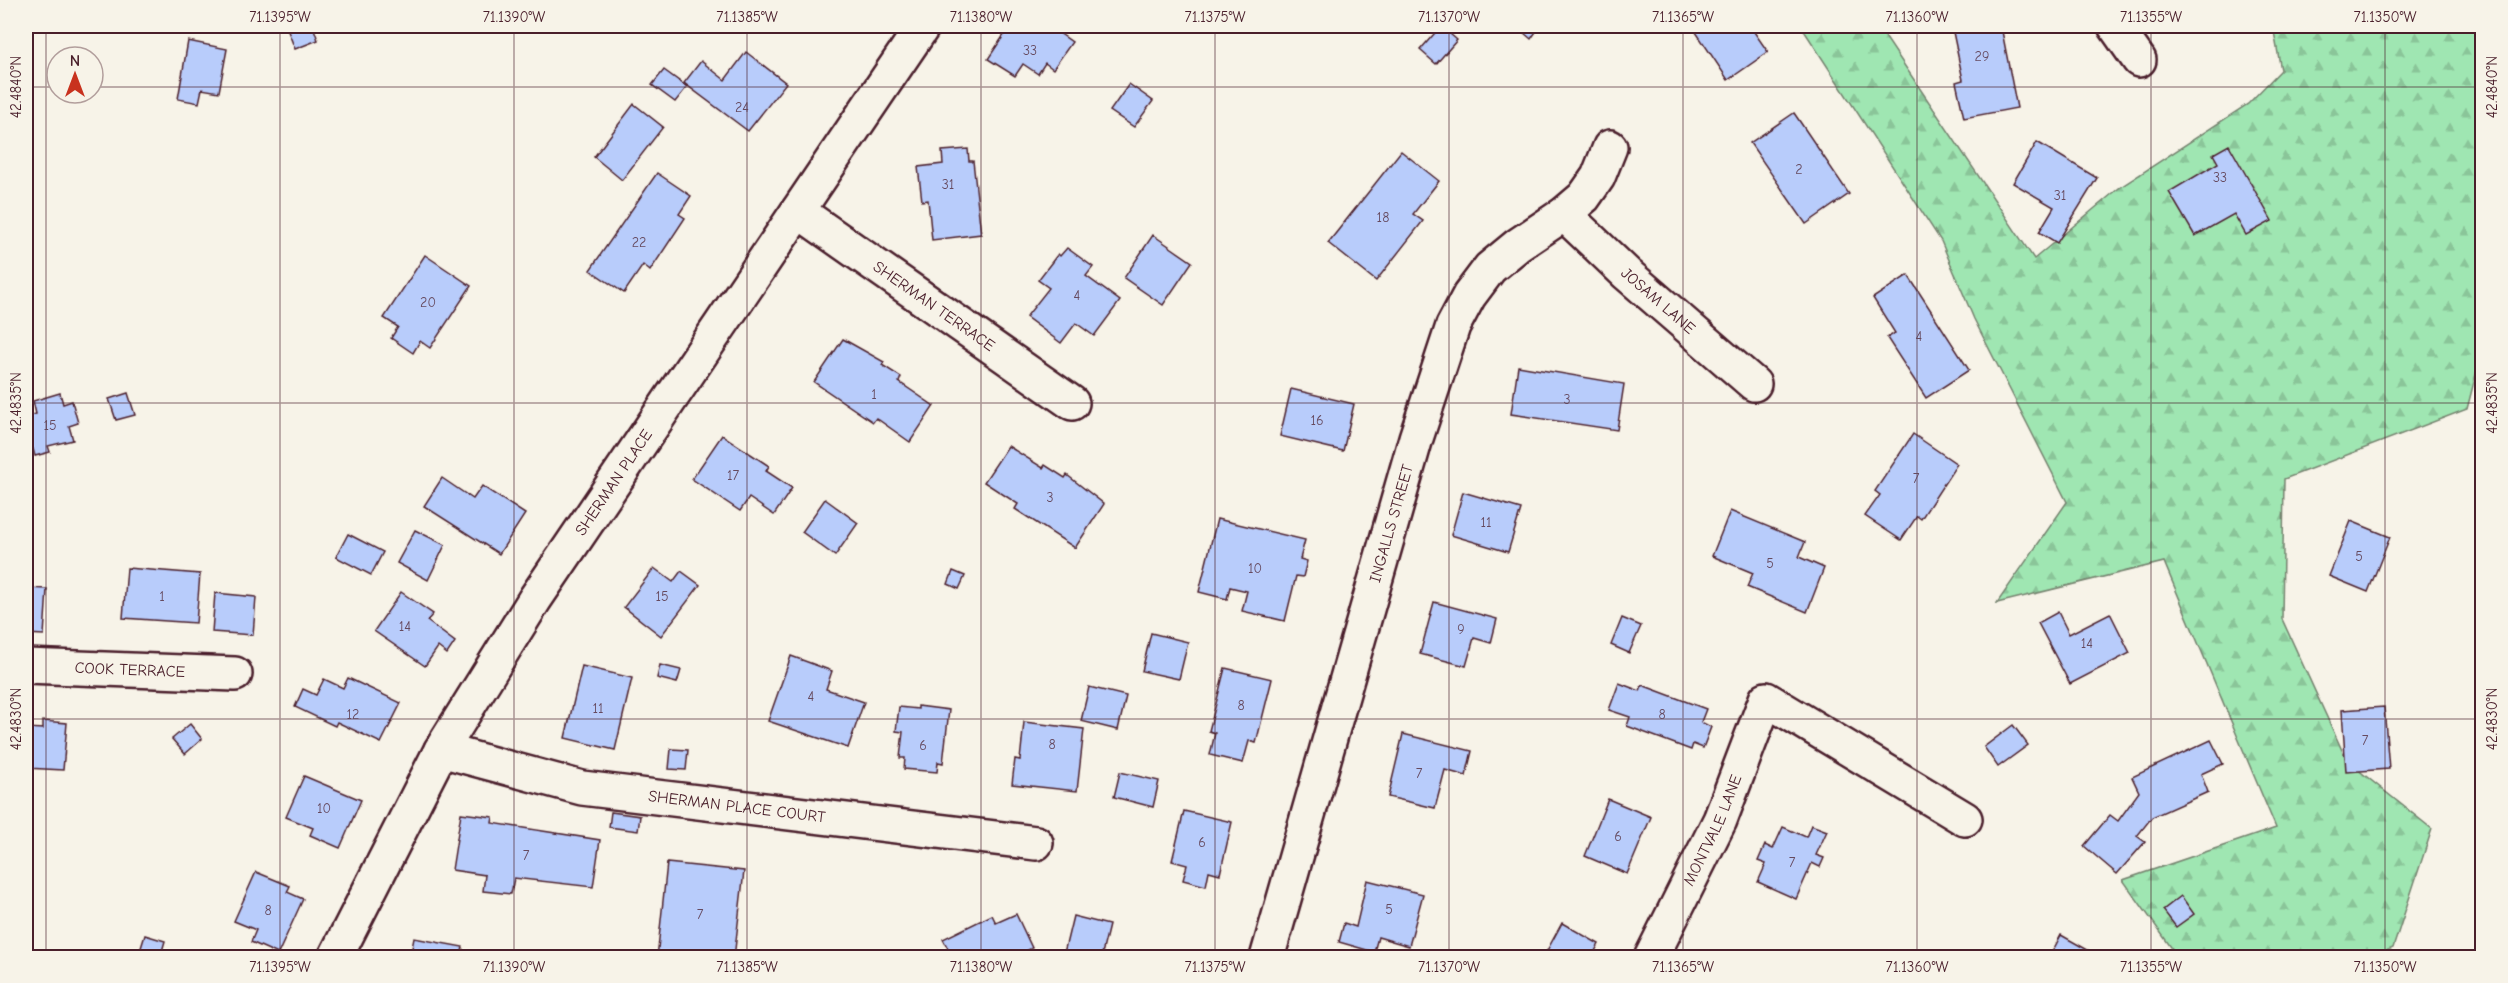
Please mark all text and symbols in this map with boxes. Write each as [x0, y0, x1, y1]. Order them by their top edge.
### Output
text: 71.1395°W [249, 8, 311, 26]
text: 71.1390°W [483, 8, 545, 26]
text: 71.1385°W [716, 8, 778, 26]
text: 71.1380°W [950, 8, 1012, 26]
text: 71.1375°W [1185, 8, 1245, 26]
text: 71.1370°W [1418, 8, 1480, 26]
text: 71.1365°W [1652, 8, 1714, 26]
text: 71.1360°W [1886, 8, 1948, 26]
text: 71.1355°W [2120, 8, 2182, 26]
text: 71.1350°W [2354, 8, 2416, 26]
house number: 33 [1023, 42, 1037, 59]
north arrow [45, 45, 105, 105]
house number: 29 [1975, 48, 1989, 65]
text: N [70, 52, 80, 70]
text: 42.4840°N [7, 56, 25, 118]
text: 42.4840°N [2483, 56, 2501, 118]
house number: 24 [735, 99, 749, 116]
house number: 2 [1795, 161, 1803, 178]
house number: 33 [2213, 169, 2227, 186]
house number: 31 [942, 176, 954, 193]
house number: 31 [2054, 187, 2066, 204]
house number: 18 [1377, 209, 1389, 226]
house number: 22 [632, 234, 646, 251]
street label: SHERMAN TERRACE [870, 258, 998, 355]
street label: JOSAM LANE [1617, 264, 1699, 338]
house number: 4 [1074, 287, 1081, 304]
house number: 20 [420, 294, 436, 311]
house number: 4 [1916, 328, 1923, 345]
text: 42.4835°N [7, 372, 25, 434]
text: 42.4835°N [2483, 372, 2501, 434]
house number: 1 [871, 386, 877, 403]
house number: 3 [1563, 391, 1571, 408]
house number: 16 [1310, 412, 1324, 429]
house number: 15 [43, 417, 57, 434]
street label: SHERMAN PLACE [572, 426, 656, 539]
street label: INGALLS STREET [1366, 462, 1417, 585]
house number: 17 [727, 467, 739, 484]
house number: 7 [1913, 470, 1920, 487]
house number: 3 [1046, 489, 1054, 506]
house number: 11 [1480, 514, 1492, 531]
house number: 5 [2355, 548, 2363, 565]
house number: 5 [1766, 555, 1774, 572]
house number: 10 [1248, 560, 1262, 577]
house number: 1 [159, 588, 165, 605]
house number: 15 [655, 588, 669, 605]
house number: 14 [399, 618, 411, 635]
house number: 9 [1457, 621, 1465, 638]
house number: 14 [2081, 635, 2093, 652]
street label: COOK TERRACE [74, 659, 186, 681]
text: 42.4830°N [7, 688, 25, 750]
house number: 4 [808, 688, 815, 705]
text: 42.4830°N [2483, 688, 2501, 750]
house number: 8 [1237, 697, 1245, 714]
house number: 11 [592, 700, 604, 717]
house number: 12 [347, 706, 359, 723]
house number: 8 [1658, 706, 1666, 723]
house number: 7 [2362, 732, 2369, 749]
house number: 8 [1048, 736, 1056, 753]
house number: 6 [919, 737, 927, 754]
house number: 7 [1416, 765, 1423, 782]
street label: MONTVALE LANE [1680, 772, 1745, 889]
street label: SHERMAN PLACE COURT [647, 787, 827, 826]
house number: 10 [317, 800, 331, 817]
house number: 6 [1614, 828, 1622, 845]
house number: 6 [1198, 834, 1206, 851]
house number: 7 [523, 847, 530, 864]
house number: 7 [1789, 854, 1796, 871]
house number: 5 [1385, 901, 1393, 918]
house number: 8 [264, 902, 272, 919]
house number: 7 [697, 906, 704, 923]
text: 71.1395°W [249, 958, 311, 976]
text: 71.1390°W [483, 958, 545, 976]
text: 71.1385°W [716, 958, 778, 976]
text: 71.1380°W [950, 958, 1012, 976]
text: 71.1375°W [1185, 958, 1245, 976]
text: 71.1370°W [1418, 958, 1480, 976]
text: 71.1365°W [1652, 958, 1714, 976]
text: 71.1360°W [1886, 958, 1948, 976]
text: 71.1355°W [2120, 958, 2182, 976]
text: 71.1350°W [2354, 958, 2416, 976]

